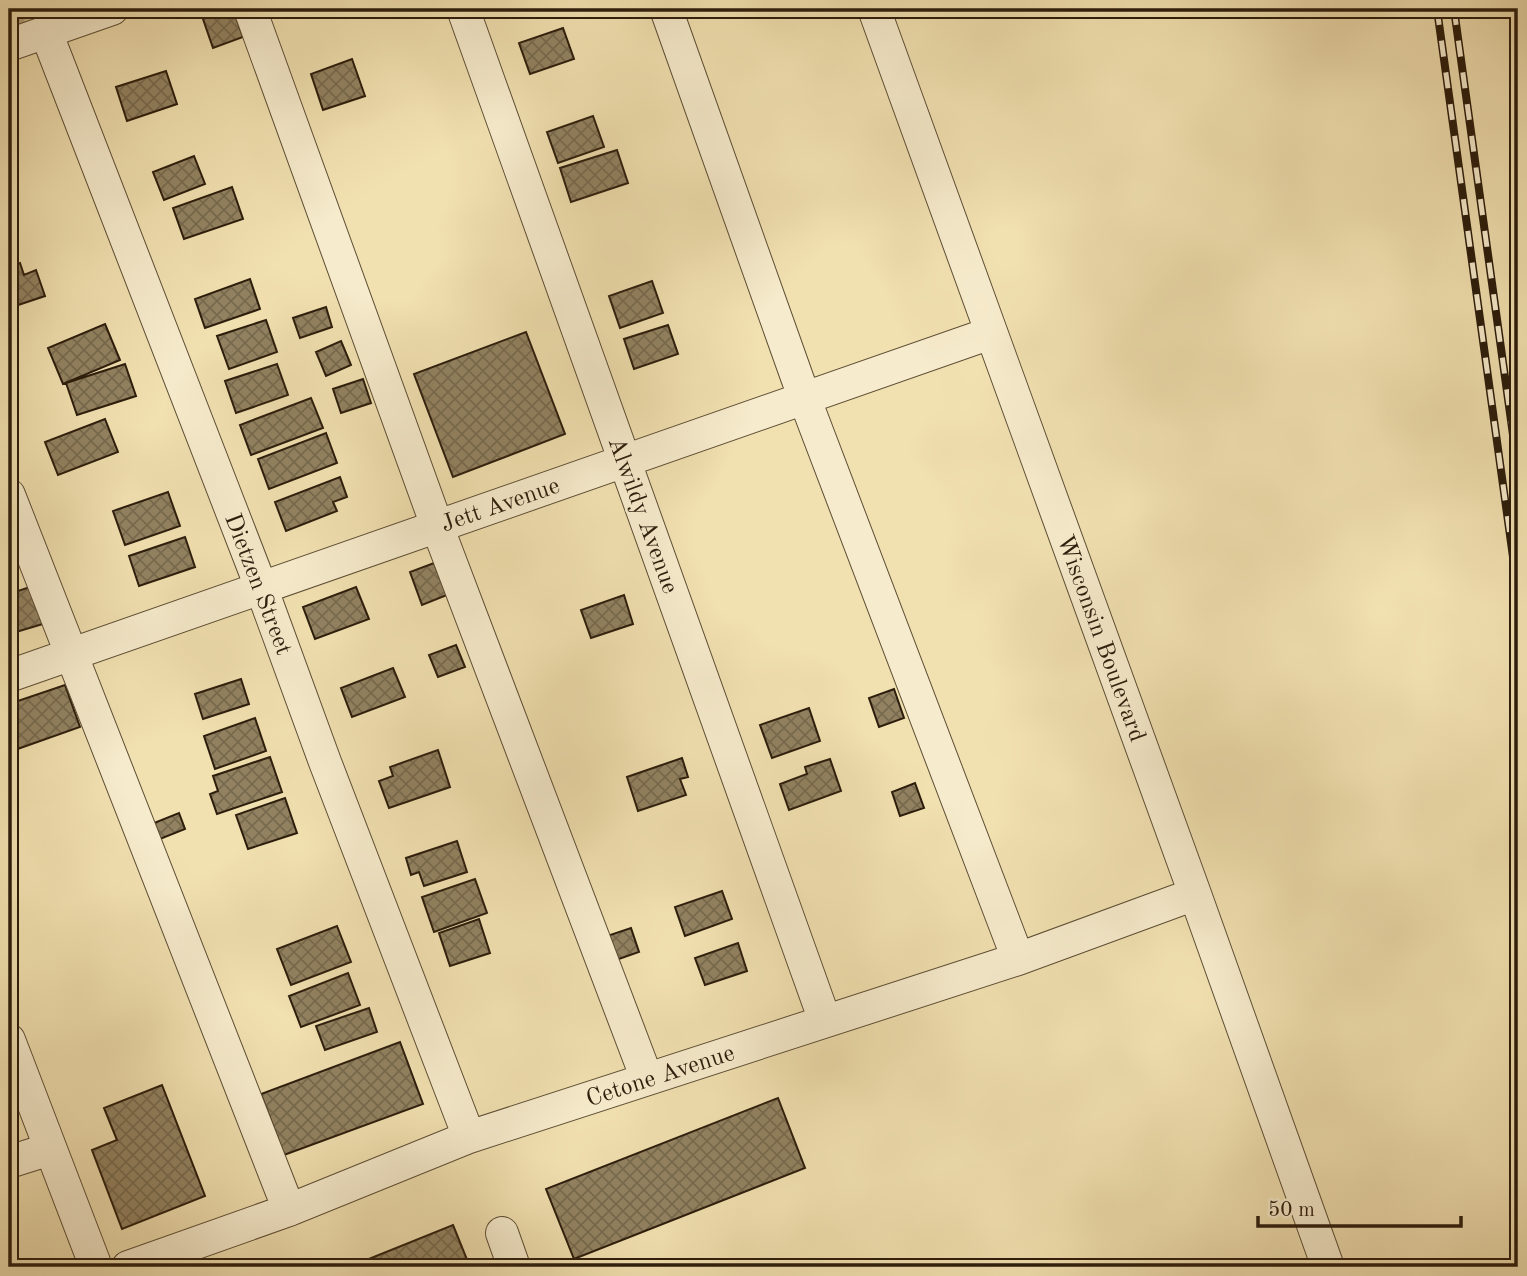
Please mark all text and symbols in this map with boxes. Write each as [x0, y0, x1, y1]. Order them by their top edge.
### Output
street label: Alwildy Avenue [603, 434, 682, 597]
street label: Jett Avenue [438, 474, 563, 537]
street label: Dietzen Street [219, 511, 295, 659]
street label: Wisconsin Boulevard [1052, 532, 1149, 745]
street label: Cetone Avenue [584, 1042, 738, 1112]
scale bar [1258, 1185, 1460, 1229]
text: 50 m [1268, 1200, 1315, 1221]

